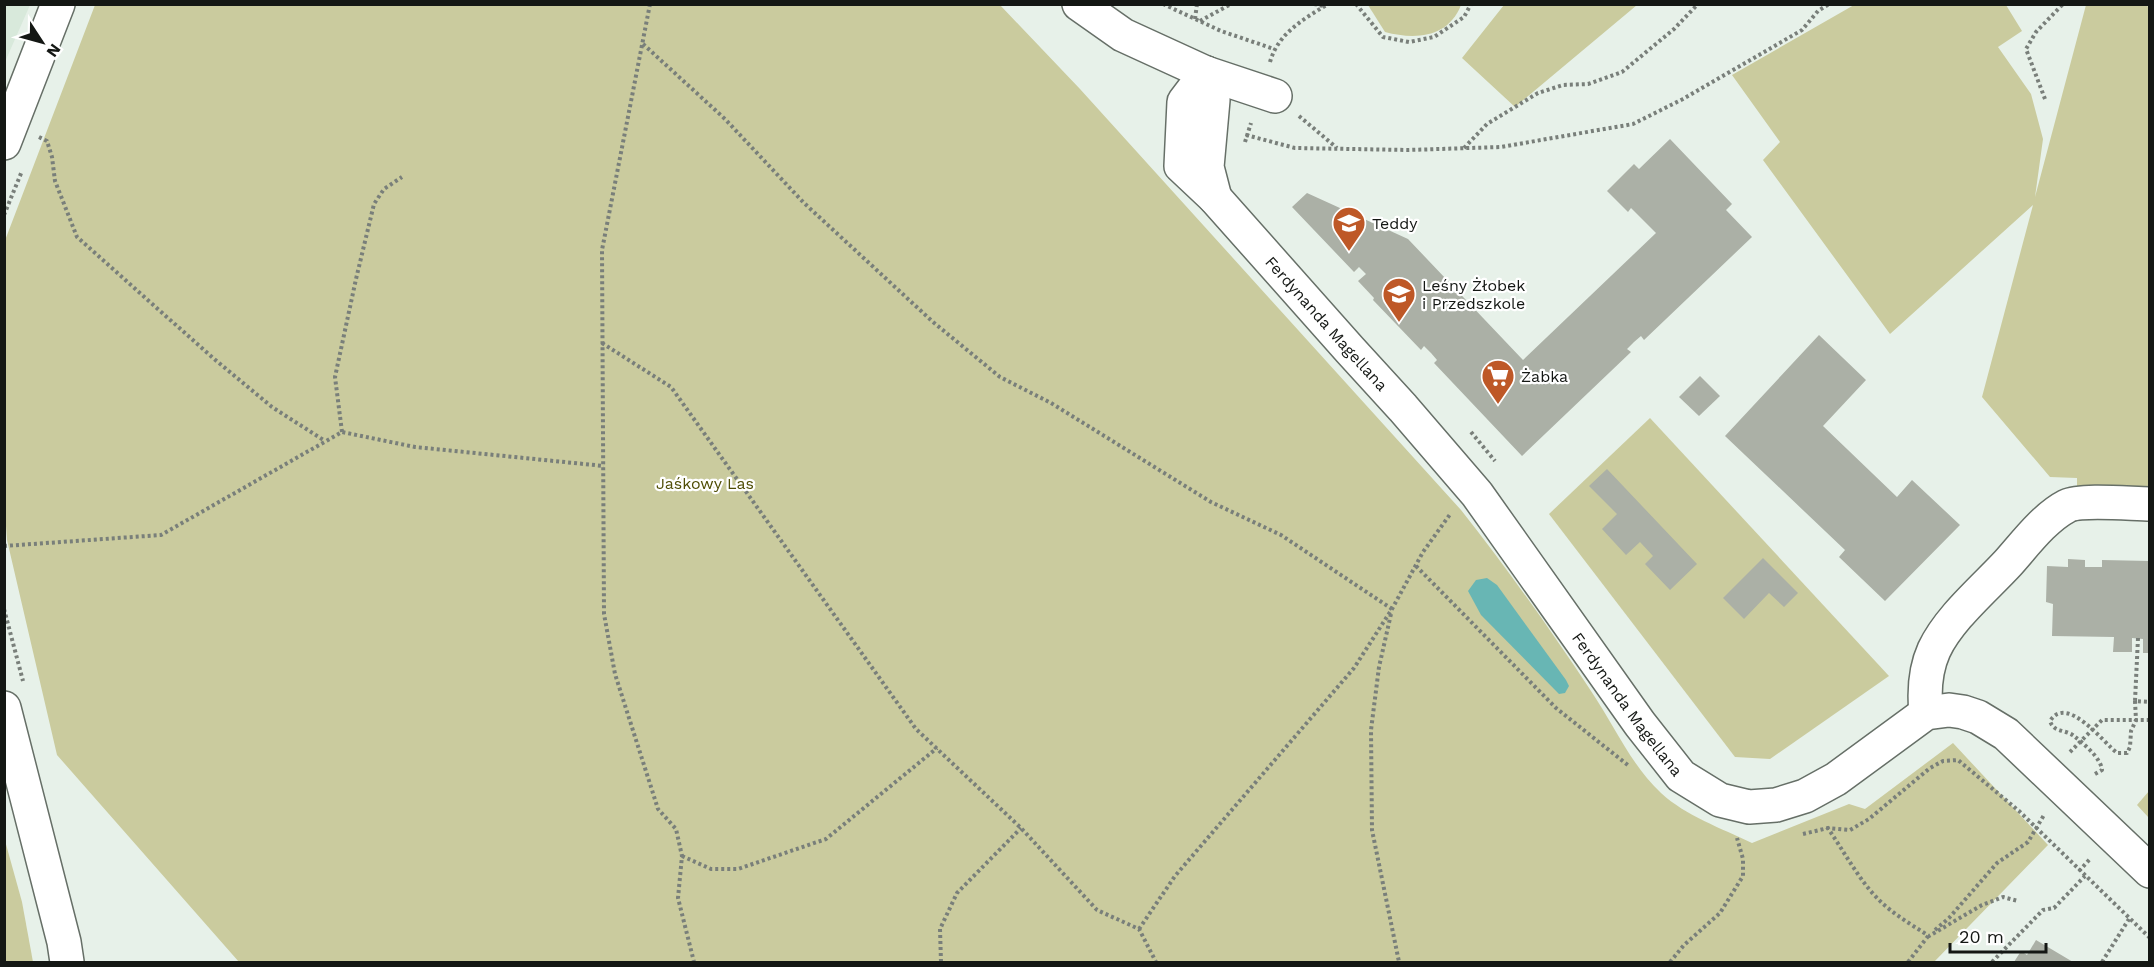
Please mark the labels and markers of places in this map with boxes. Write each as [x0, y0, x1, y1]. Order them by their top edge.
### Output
school or university icon: Teddy [1331, 205, 1367, 252]
place label: Teddy [1372, 214, 1418, 233]
school or university icon: Leśny Żłobek i Przedszkole [1381, 276, 1417, 323]
place label: Leśny Żłobek i Przedszkole [1422, 276, 1525, 313]
supermarket icon: Żabka [1480, 358, 1516, 405]
place label: Żabka [1521, 367, 1568, 386]

